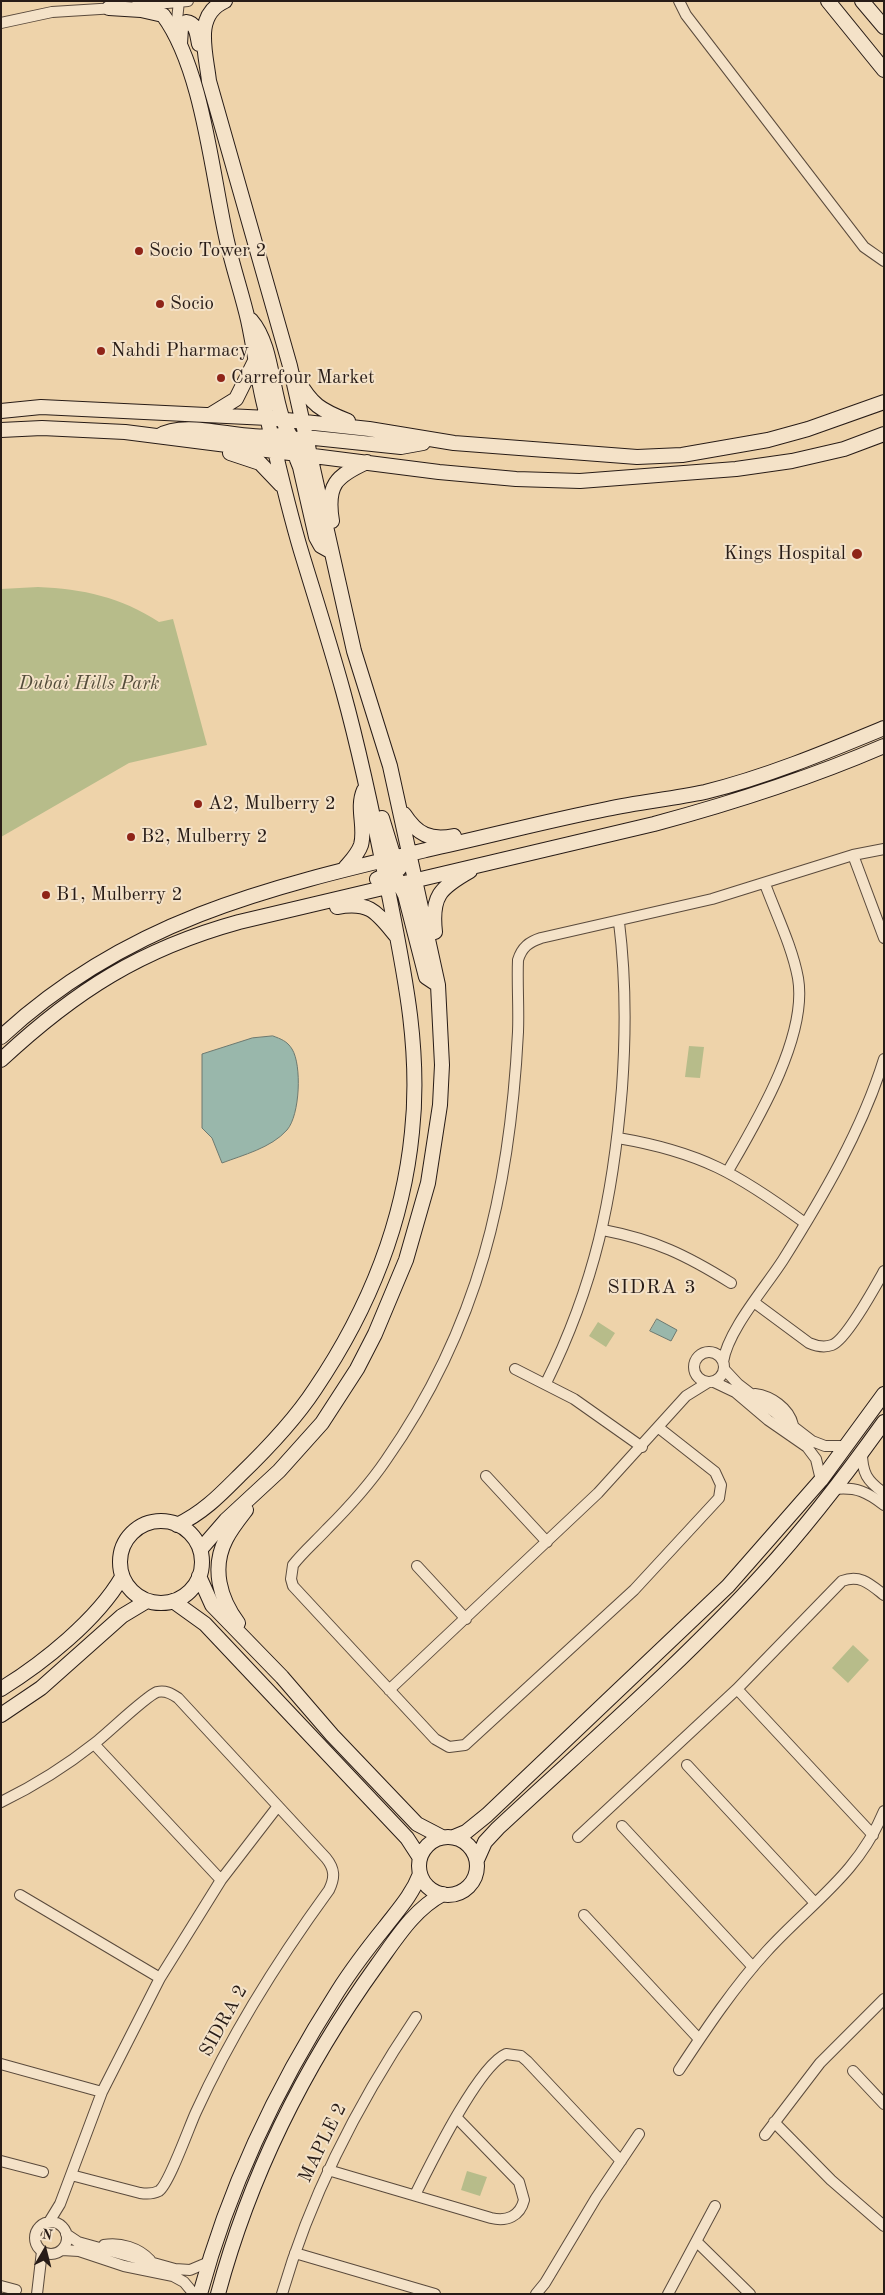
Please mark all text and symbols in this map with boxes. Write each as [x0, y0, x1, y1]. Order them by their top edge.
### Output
place label: Socio Tower 2 [149, 240, 266, 262]
marker: Socio Tower 2 [133, 245, 145, 257]
place label: Socio [170, 293, 214, 315]
marker: Socio [154, 298, 166, 310]
place label: Nahdi Pharmacy [111, 340, 249, 362]
marker: Nahdi Pharmacy [95, 345, 107, 357]
place label: Carrefour Market [231, 367, 375, 389]
marker: Carrefour Market [215, 372, 227, 384]
place label: Kings Hospital [724, 543, 846, 565]
marker: Kings Hospital [850, 547, 864, 561]
park label: Dubai Hills Park [18, 673, 160, 695]
place label: A2, Mulberry 2 [208, 793, 336, 815]
marker: A2, Mulberry 2 [192, 798, 204, 810]
place label: B2, Mulberry 2 [141, 826, 267, 848]
marker: B2, Mulberry 2 [125, 831, 137, 843]
place label: B1, Mulberry 2 [56, 884, 182, 906]
marker: B1, Mulberry 2 [40, 889, 52, 901]
district label: SIDRA 3 [606, 1276, 698, 1300]
street label: SIDRA 2 [195, 1981, 253, 2061]
street label: MAPLE 2 [294, 2100, 352, 2186]
north arrow [20, 2225, 70, 2275]
text: N [41, 2227, 53, 2243]

